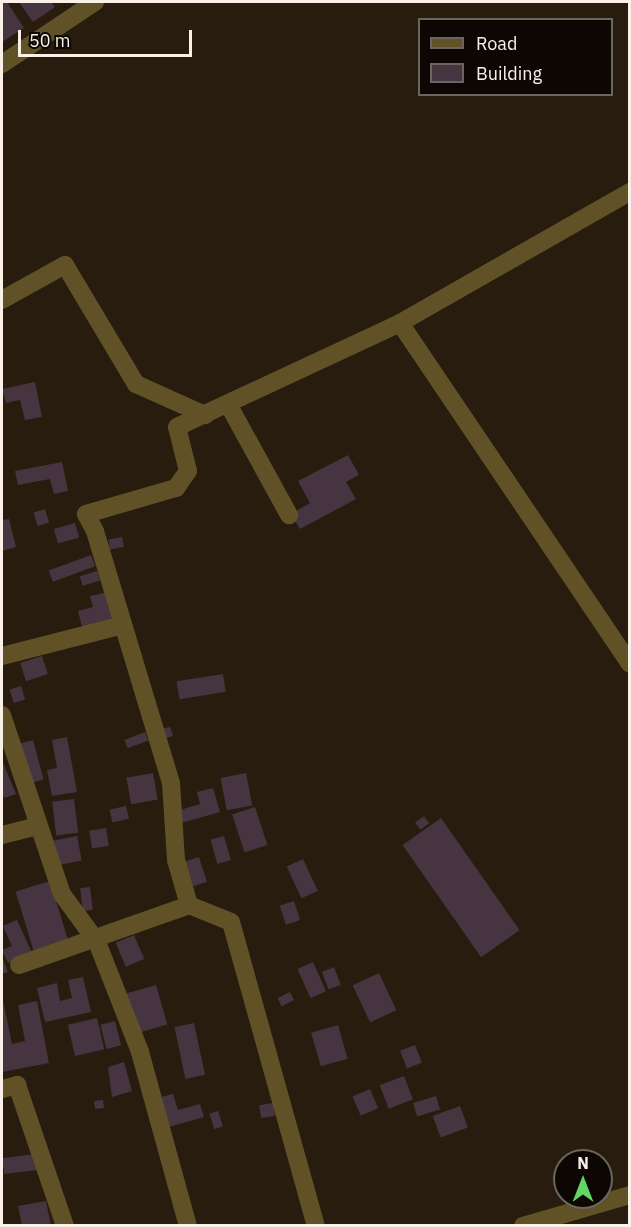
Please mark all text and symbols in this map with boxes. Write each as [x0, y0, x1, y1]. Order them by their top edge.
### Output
scale bar [21, 18, 195, 56]
legend [418, 18, 613, 96]
text: 50 m [29, 29, 71, 52]
text: Road [476, 32, 517, 55]
text: Building [476, 62, 542, 85]
north arrow [553, 1149, 613, 1209]
text: N [577, 1153, 589, 1173]

